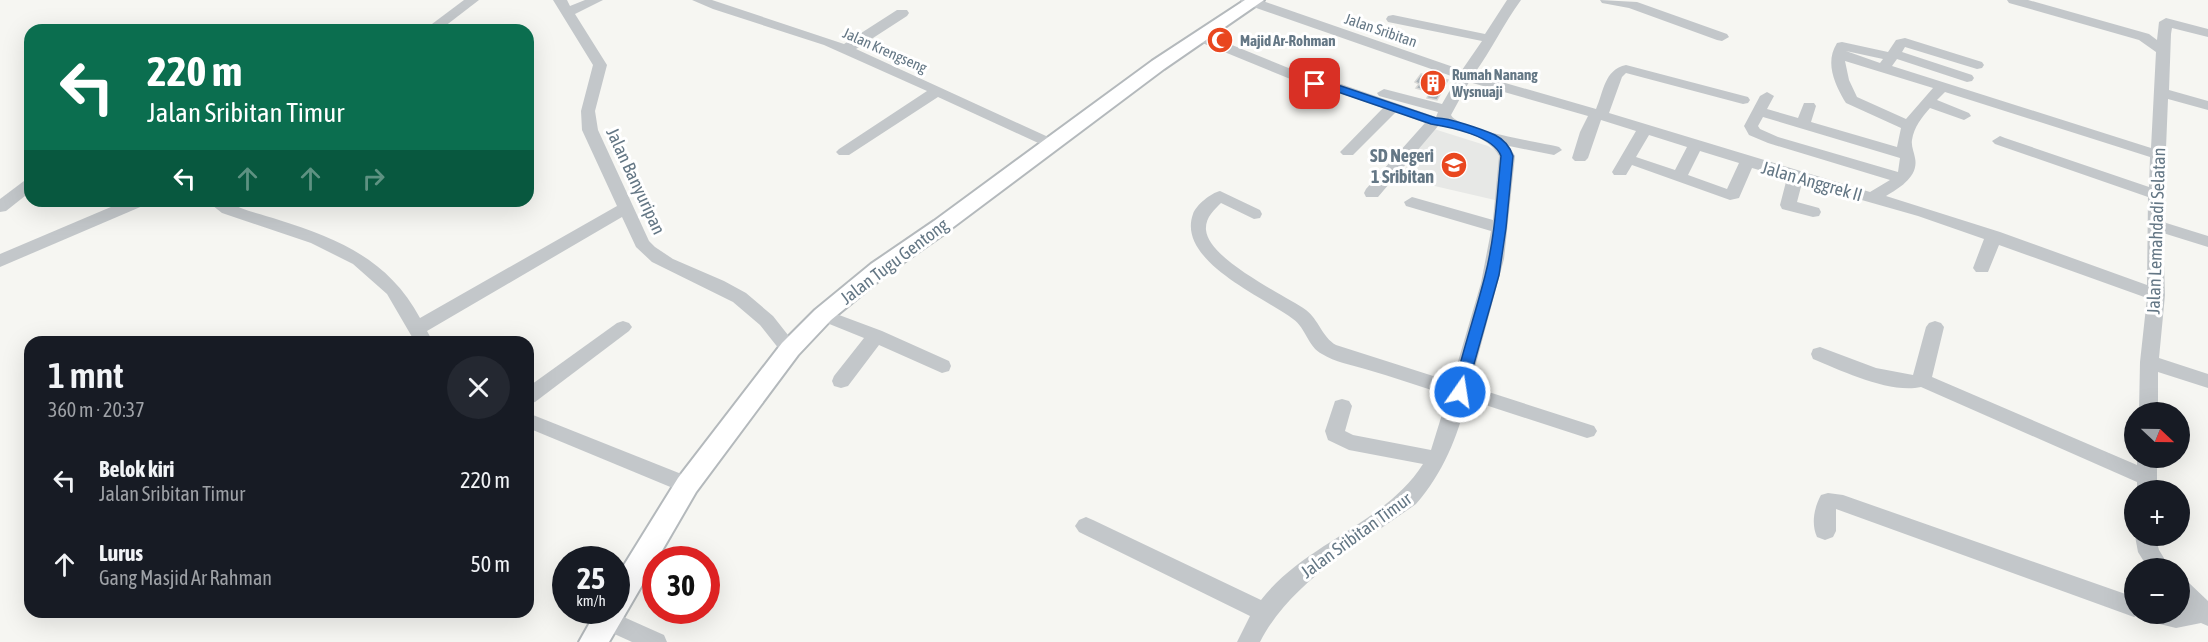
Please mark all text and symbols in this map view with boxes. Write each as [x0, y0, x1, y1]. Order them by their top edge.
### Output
street label: Jalan Sribitan [1343, 10, 1419, 50]
street label: Jalan Krengseng [840, 24, 930, 76]
mosque icon: Majid Ar-Rohman [1205, 25, 1235, 55]
place label: Majid Ar-Rohman [1240, 32, 1336, 49]
text: 220 m [147, 47, 242, 95]
icon: left [48, 48, 126, 126]
pin [1289, 58, 1340, 109]
place label: Rumah Nanang Wysnuaji [1451, 66, 1538, 100]
icon: arrive [1298, 67, 1331, 100]
building icon: Rumah Nanang Wysnuaji [1418, 68, 1448, 98]
text: Jalan Sribitan Timur [147, 97, 344, 128]
street label: Jalan Banyuripan [602, 124, 670, 238]
place label: SD Negeri 1 Sribitan [1370, 145, 1434, 187]
street label: Jalan Lemahdadi Selatan [2143, 147, 2169, 315]
school or university icon: SD Negeri 1 Sribitan [1439, 150, 1469, 180]
street label: Jalan Anggrek II [1759, 157, 1865, 205]
icon: left [168, 162, 201, 195]
icon: ahead [231, 162, 264, 195]
icon: ahead [294, 162, 327, 195]
icon: right [357, 162, 390, 195]
street label: Jalan Tugu Gentong [836, 214, 952, 308]
text: 1 mnt [48, 354, 124, 396]
button: close [447, 356, 510, 419]
position arrow [1428, 360, 1492, 424]
text: 360 m · 20:37 [48, 398, 145, 421]
north arrow [2124, 402, 2190, 468]
map controls [2124, 402, 2190, 624]
text: Belok kiri [99, 456, 174, 482]
icon: left [48, 464, 81, 497]
text: 220 m [460, 467, 510, 493]
button: + [2124, 480, 2190, 546]
text: Jalan Sribitan Timur [99, 482, 245, 505]
street label: Jalan Sribitan Timur [1297, 487, 1416, 582]
text: Lurus [99, 540, 143, 566]
speed limit sign: 30 [642, 546, 720, 624]
icon: ahead [48, 548, 81, 581]
text: 50 m [470, 551, 510, 577]
button: − [2124, 558, 2190, 624]
text: 25 [577, 561, 605, 595]
text: Gang Masjid Ar Rahman [99, 566, 272, 589]
text: km/h [576, 592, 606, 609]

